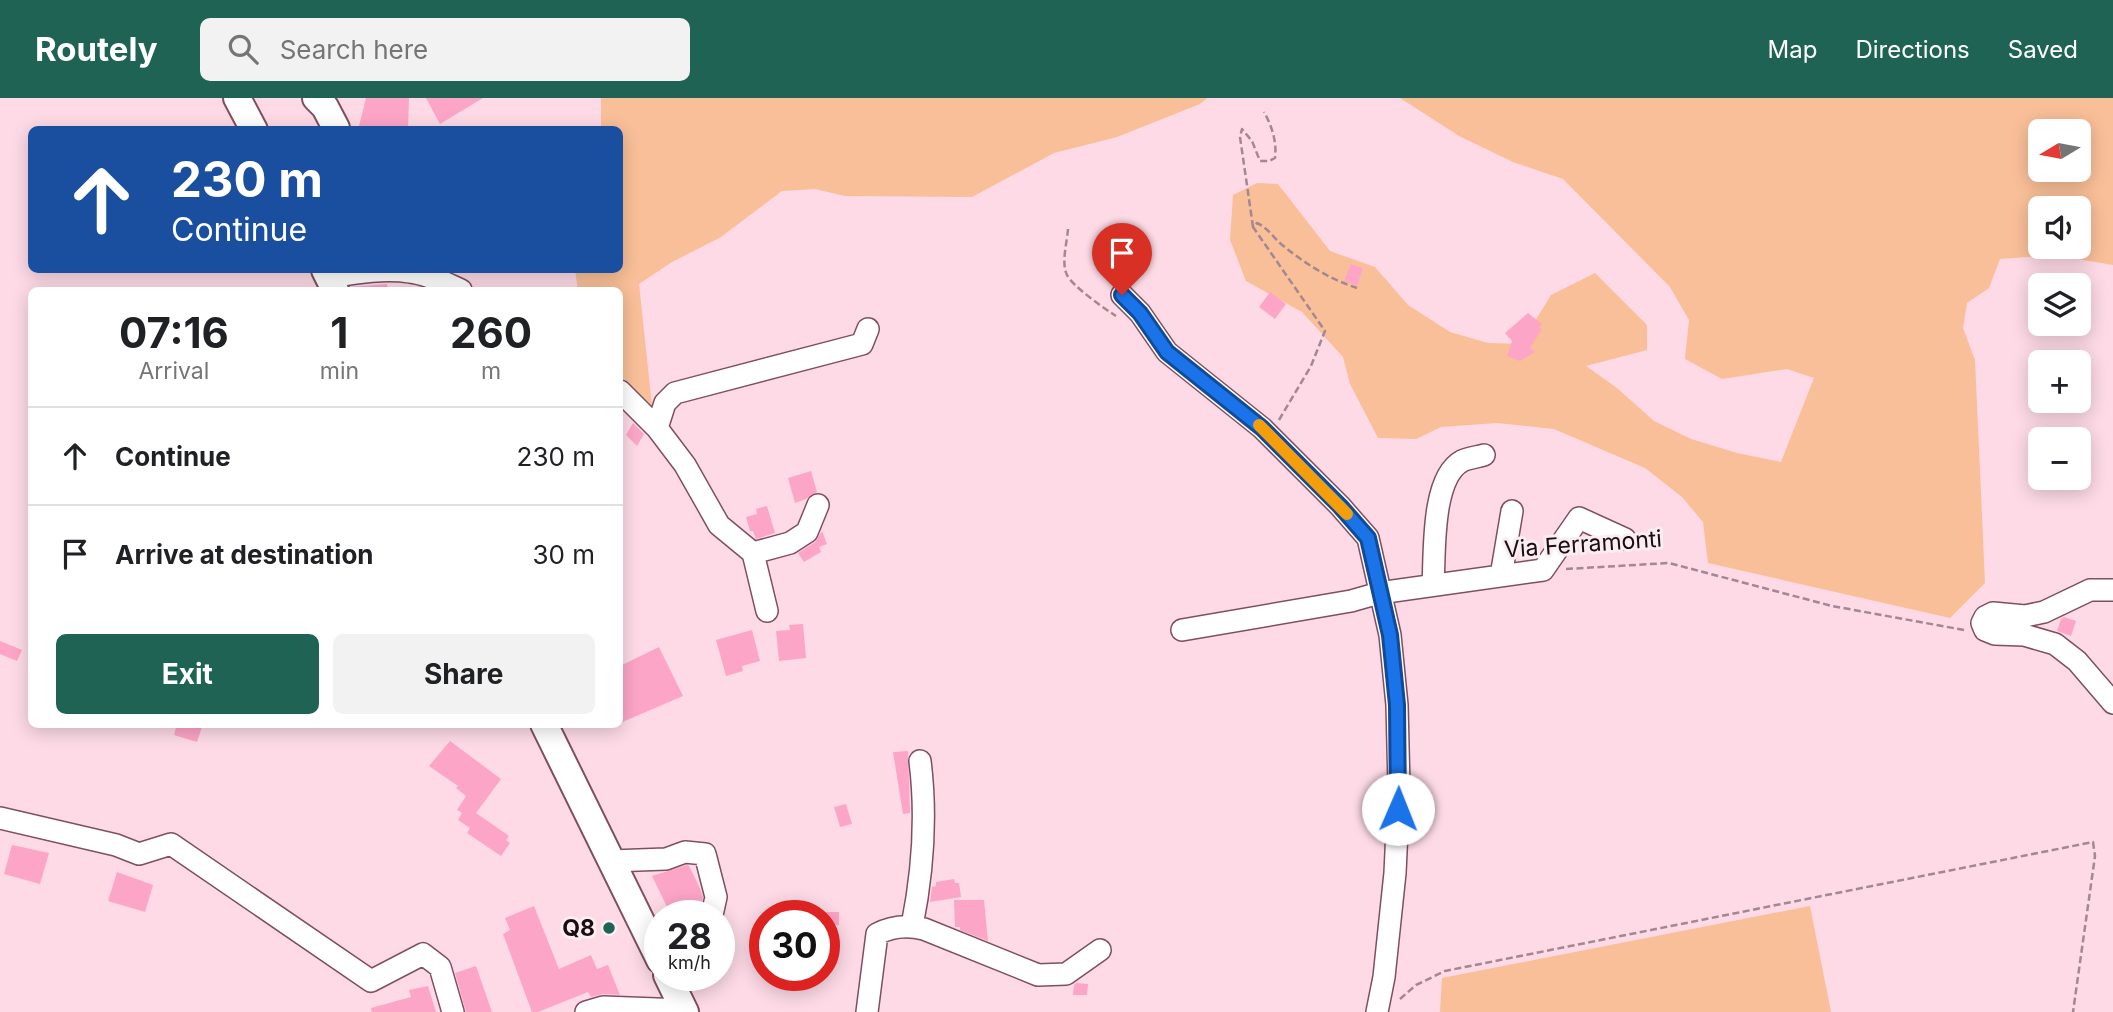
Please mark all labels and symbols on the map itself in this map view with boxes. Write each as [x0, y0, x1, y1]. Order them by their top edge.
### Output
north arrow [2028, 119, 2091, 182]
pin [1092, 223, 1152, 295]
street label: Via Ferramonti [1503, 525, 1663, 563]
position arrow [1361, 772, 1435, 846]
speed limit sign: 30 [749, 900, 840, 991]
place label: Q8 [562, 914, 595, 942]
marker: Q8 [601, 920, 617, 936]

